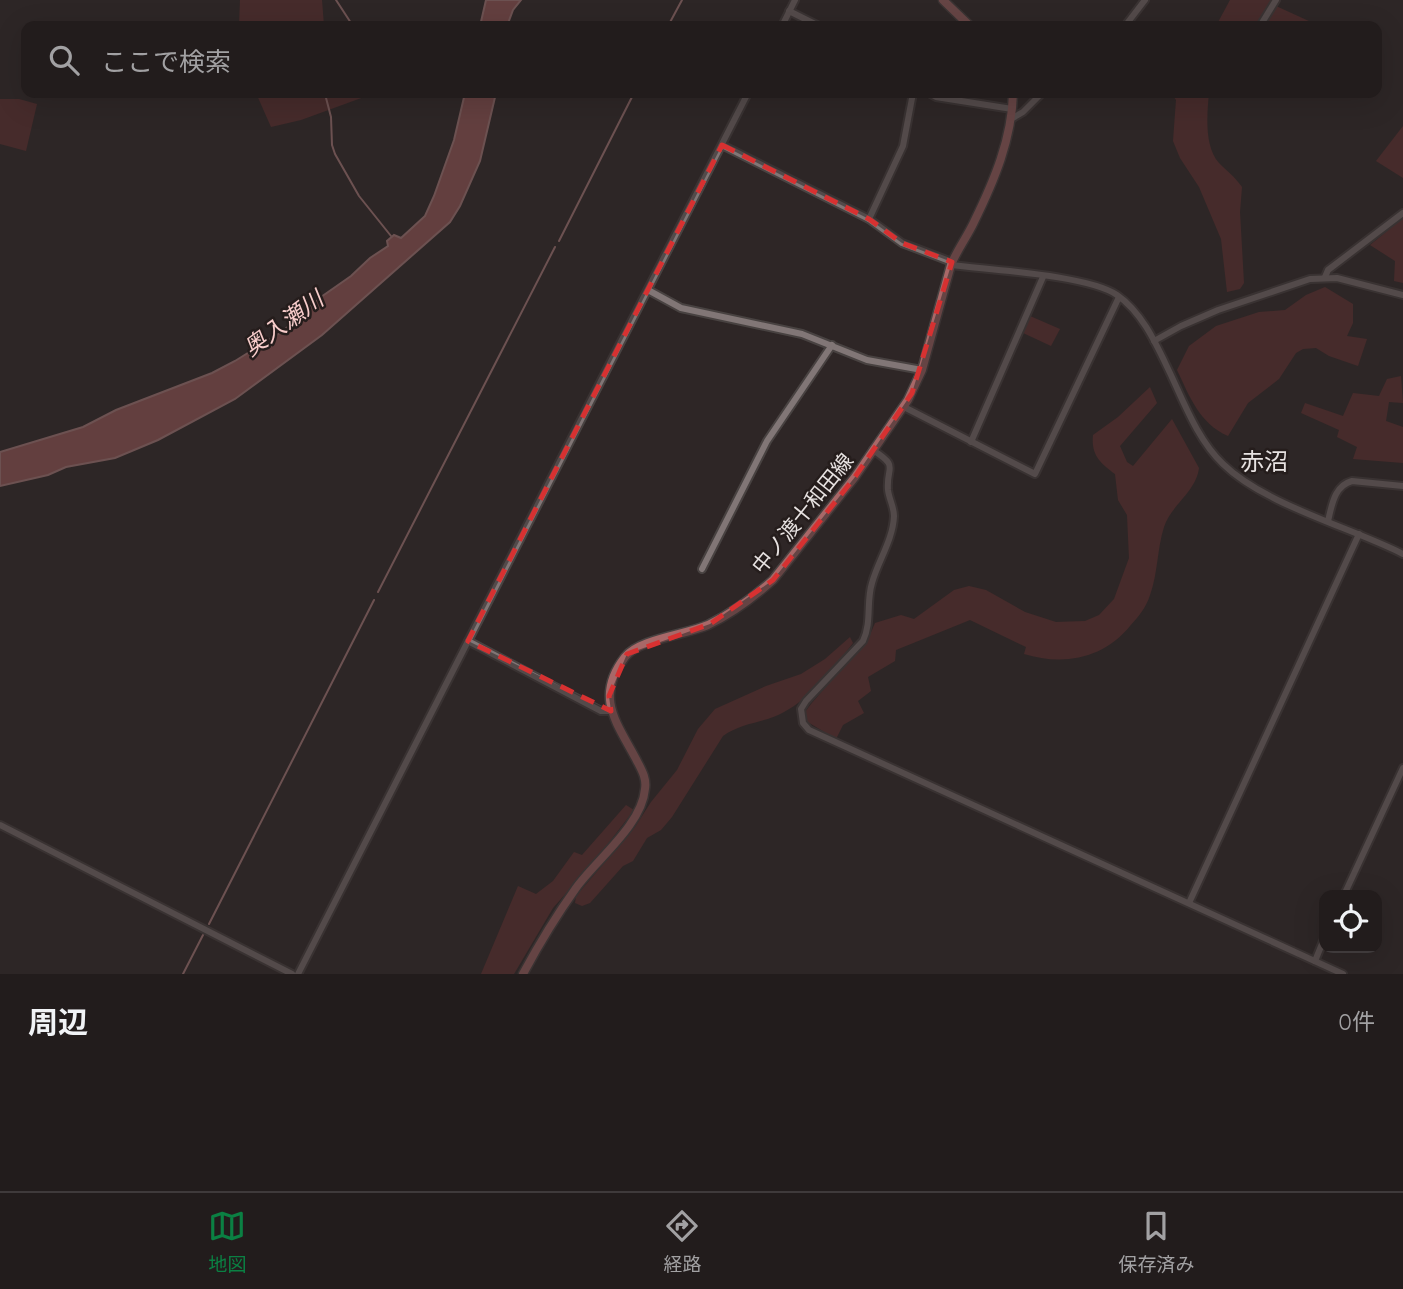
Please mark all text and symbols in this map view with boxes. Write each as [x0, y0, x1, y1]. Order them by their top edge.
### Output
search box [21, 21, 1382, 98]
icon: search [45, 41, 83, 79]
text: ここで検索 [101, 45, 231, 78]
water label: 奥入瀬川 [237, 282, 331, 362]
district label: 赤沼 [1240, 446, 1288, 476]
street label: 中ノ渡十和田線 [746, 448, 858, 578]
map controls [1319, 890, 1382, 953]
button: locate [1319, 890, 1382, 953]
text: 周辺 [28, 1003, 88, 1041]
text: 0件 [1338, 1007, 1375, 1036]
tab: 地図 [208, 1207, 247, 1276]
tab: 経路 [663, 1207, 702, 1276]
tab: 保存済み [1118, 1207, 1195, 1276]

